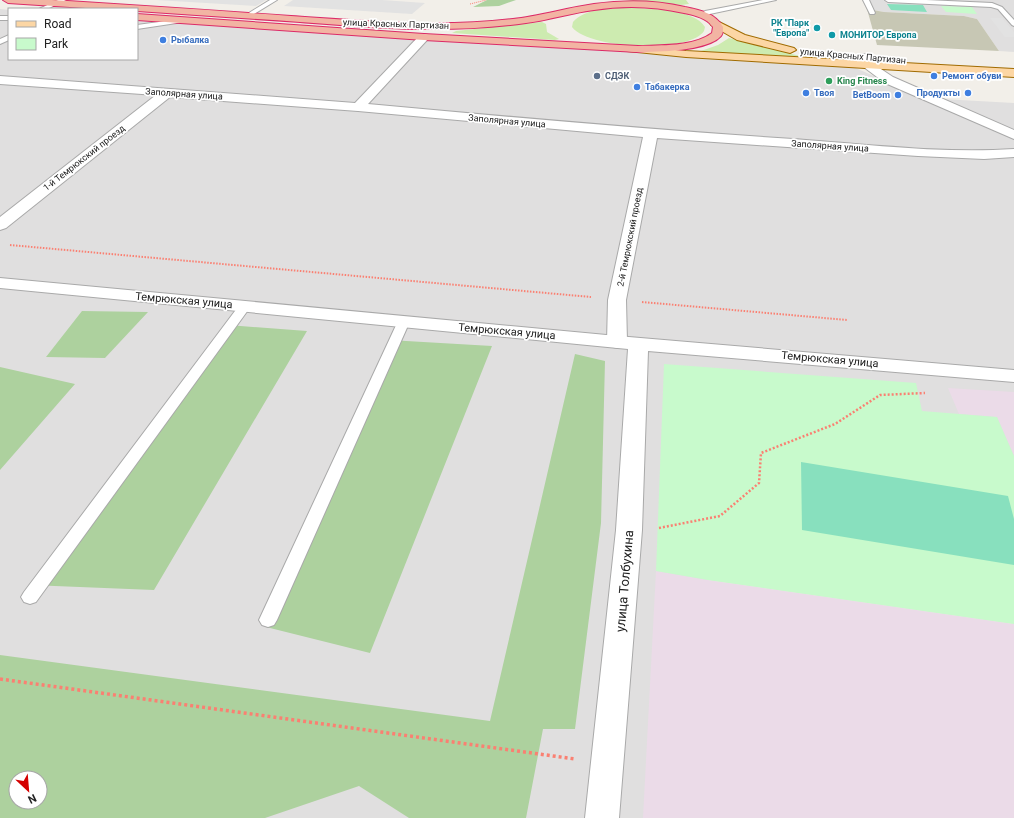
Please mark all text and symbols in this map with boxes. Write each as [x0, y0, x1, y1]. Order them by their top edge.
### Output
legend [8, 8, 138, 60]
text: Road [44, 17, 72, 31]
street label: улица Красных Партизан [343, 17, 449, 31]
place label: РК "Парк "Европа" [771, 18, 810, 38]
marker: РК "Парк "Европа" [812, 23, 822, 33]
marker: МОНИТОР Европа [827, 30, 837, 40]
place label: МОНИТОР Европа [840, 30, 917, 40]
marker: Рыбалка [158, 35, 168, 45]
place label: Рыбалка [171, 35, 209, 45]
text: Park [44, 37, 69, 51]
street label: улица Красных Партизан [800, 46, 906, 66]
marker: СДЭК [592, 71, 602, 81]
place label: СДЭК [605, 71, 629, 81]
marker: Ремонт обуви [929, 71, 939, 81]
place label: Ремонт обуви [942, 71, 1001, 81]
marker: King Fitness [824, 76, 834, 86]
place label: King Fitness [837, 76, 887, 86]
marker: Табакерка [632, 82, 642, 92]
place label: Табакерка [645, 82, 690, 92]
street label: Заполярная улица [145, 86, 223, 102]
marker: Твоя [801, 88, 811, 98]
place label: Твоя [814, 88, 834, 98]
place label: Продукты [916, 88, 960, 98]
marker: Продукты [963, 88, 973, 98]
place label: BetBoom [853, 90, 890, 100]
marker: BetBoom [893, 90, 903, 100]
street label: Заполярная улица [468, 113, 546, 129]
street label: 1-й Темрюкский проезд [41, 123, 127, 193]
street label: Заполярная улица [791, 138, 869, 154]
street label: 2-й Темрюкский проезд [615, 186, 645, 287]
street label: Темрюкская улица [135, 290, 233, 311]
street label: Темрюкская улица [458, 321, 556, 342]
street label: Темрюкская улица [781, 349, 879, 370]
street label: улица Толбухина [613, 529, 636, 633]
north arrow [8, 770, 48, 810]
text: N [26, 791, 39, 806]

